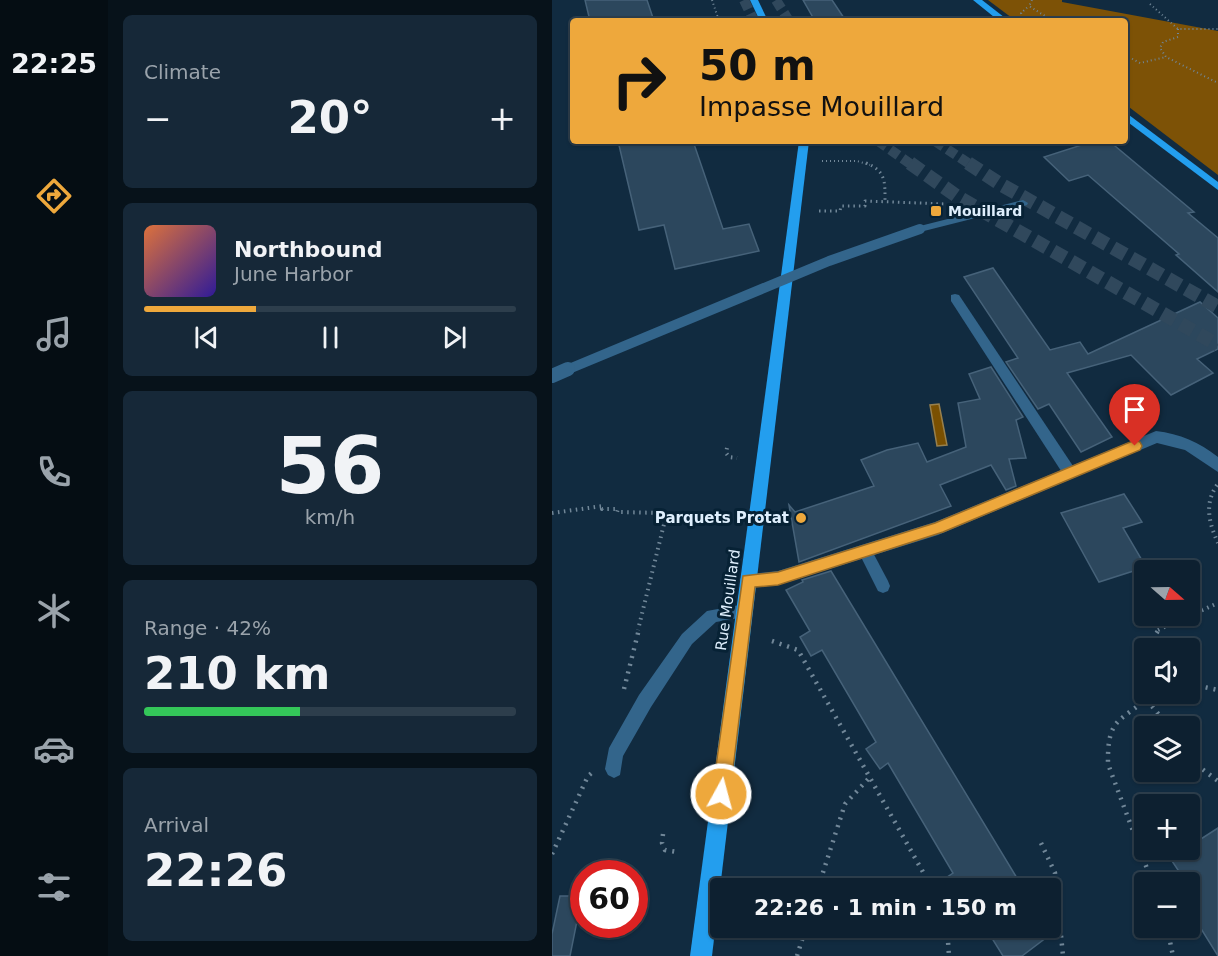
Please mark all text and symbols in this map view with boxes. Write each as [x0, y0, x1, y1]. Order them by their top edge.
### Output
text: 50 m [699, 41, 816, 90]
icon: right [600, 42, 678, 120]
text: 22:25 [11, 48, 97, 79]
text: Climate [144, 60, 221, 84]
text: 20° [287, 91, 373, 144]
text: Impasse Mouillard [699, 91, 944, 122]
text: − [144, 99, 172, 138]
text: + [488, 99, 516, 138]
icon: directions [33, 175, 75, 217]
place label: Mouillard [948, 203, 1022, 219]
marker: Mouillard [929, 204, 943, 218]
text: Northbound [234, 237, 383, 262]
text: June Harbor [234, 262, 353, 286]
icon: music [33, 313, 75, 355]
icon: previous [190, 321, 223, 354]
icon: pause [314, 321, 347, 354]
icon: next [438, 321, 471, 354]
pin [1109, 384, 1160, 446]
icon: arrive [1118, 393, 1151, 426]
text: 56 [276, 421, 384, 511]
icon: phone [33, 451, 75, 493]
text: km/h [305, 505, 355, 529]
place label: Parquets Protat [655, 509, 789, 527]
marker: Parquets Protat [794, 511, 808, 525]
street label: Rue Mouillard [712, 548, 744, 652]
north arrow [1134, 560, 1200, 626]
map controls [1134, 560, 1200, 938]
icon: climate [33, 590, 75, 632]
text: Range · 42% [144, 616, 271, 640]
button: sound [1134, 638, 1200, 704]
text: 210 km [144, 647, 330, 700]
button: layers [1134, 716, 1200, 782]
icon: car [33, 728, 75, 770]
position arrow [689, 762, 753, 826]
button: + [1134, 794, 1200, 860]
text: Arrival [144, 813, 209, 837]
text: 22:26 [144, 844, 287, 897]
speed limit sign: 60 [570, 860, 648, 938]
icon: filters [33, 866, 75, 908]
button: − [1134, 872, 1200, 938]
text: 22:26 · 1 min · 150 m [754, 895, 1017, 920]

